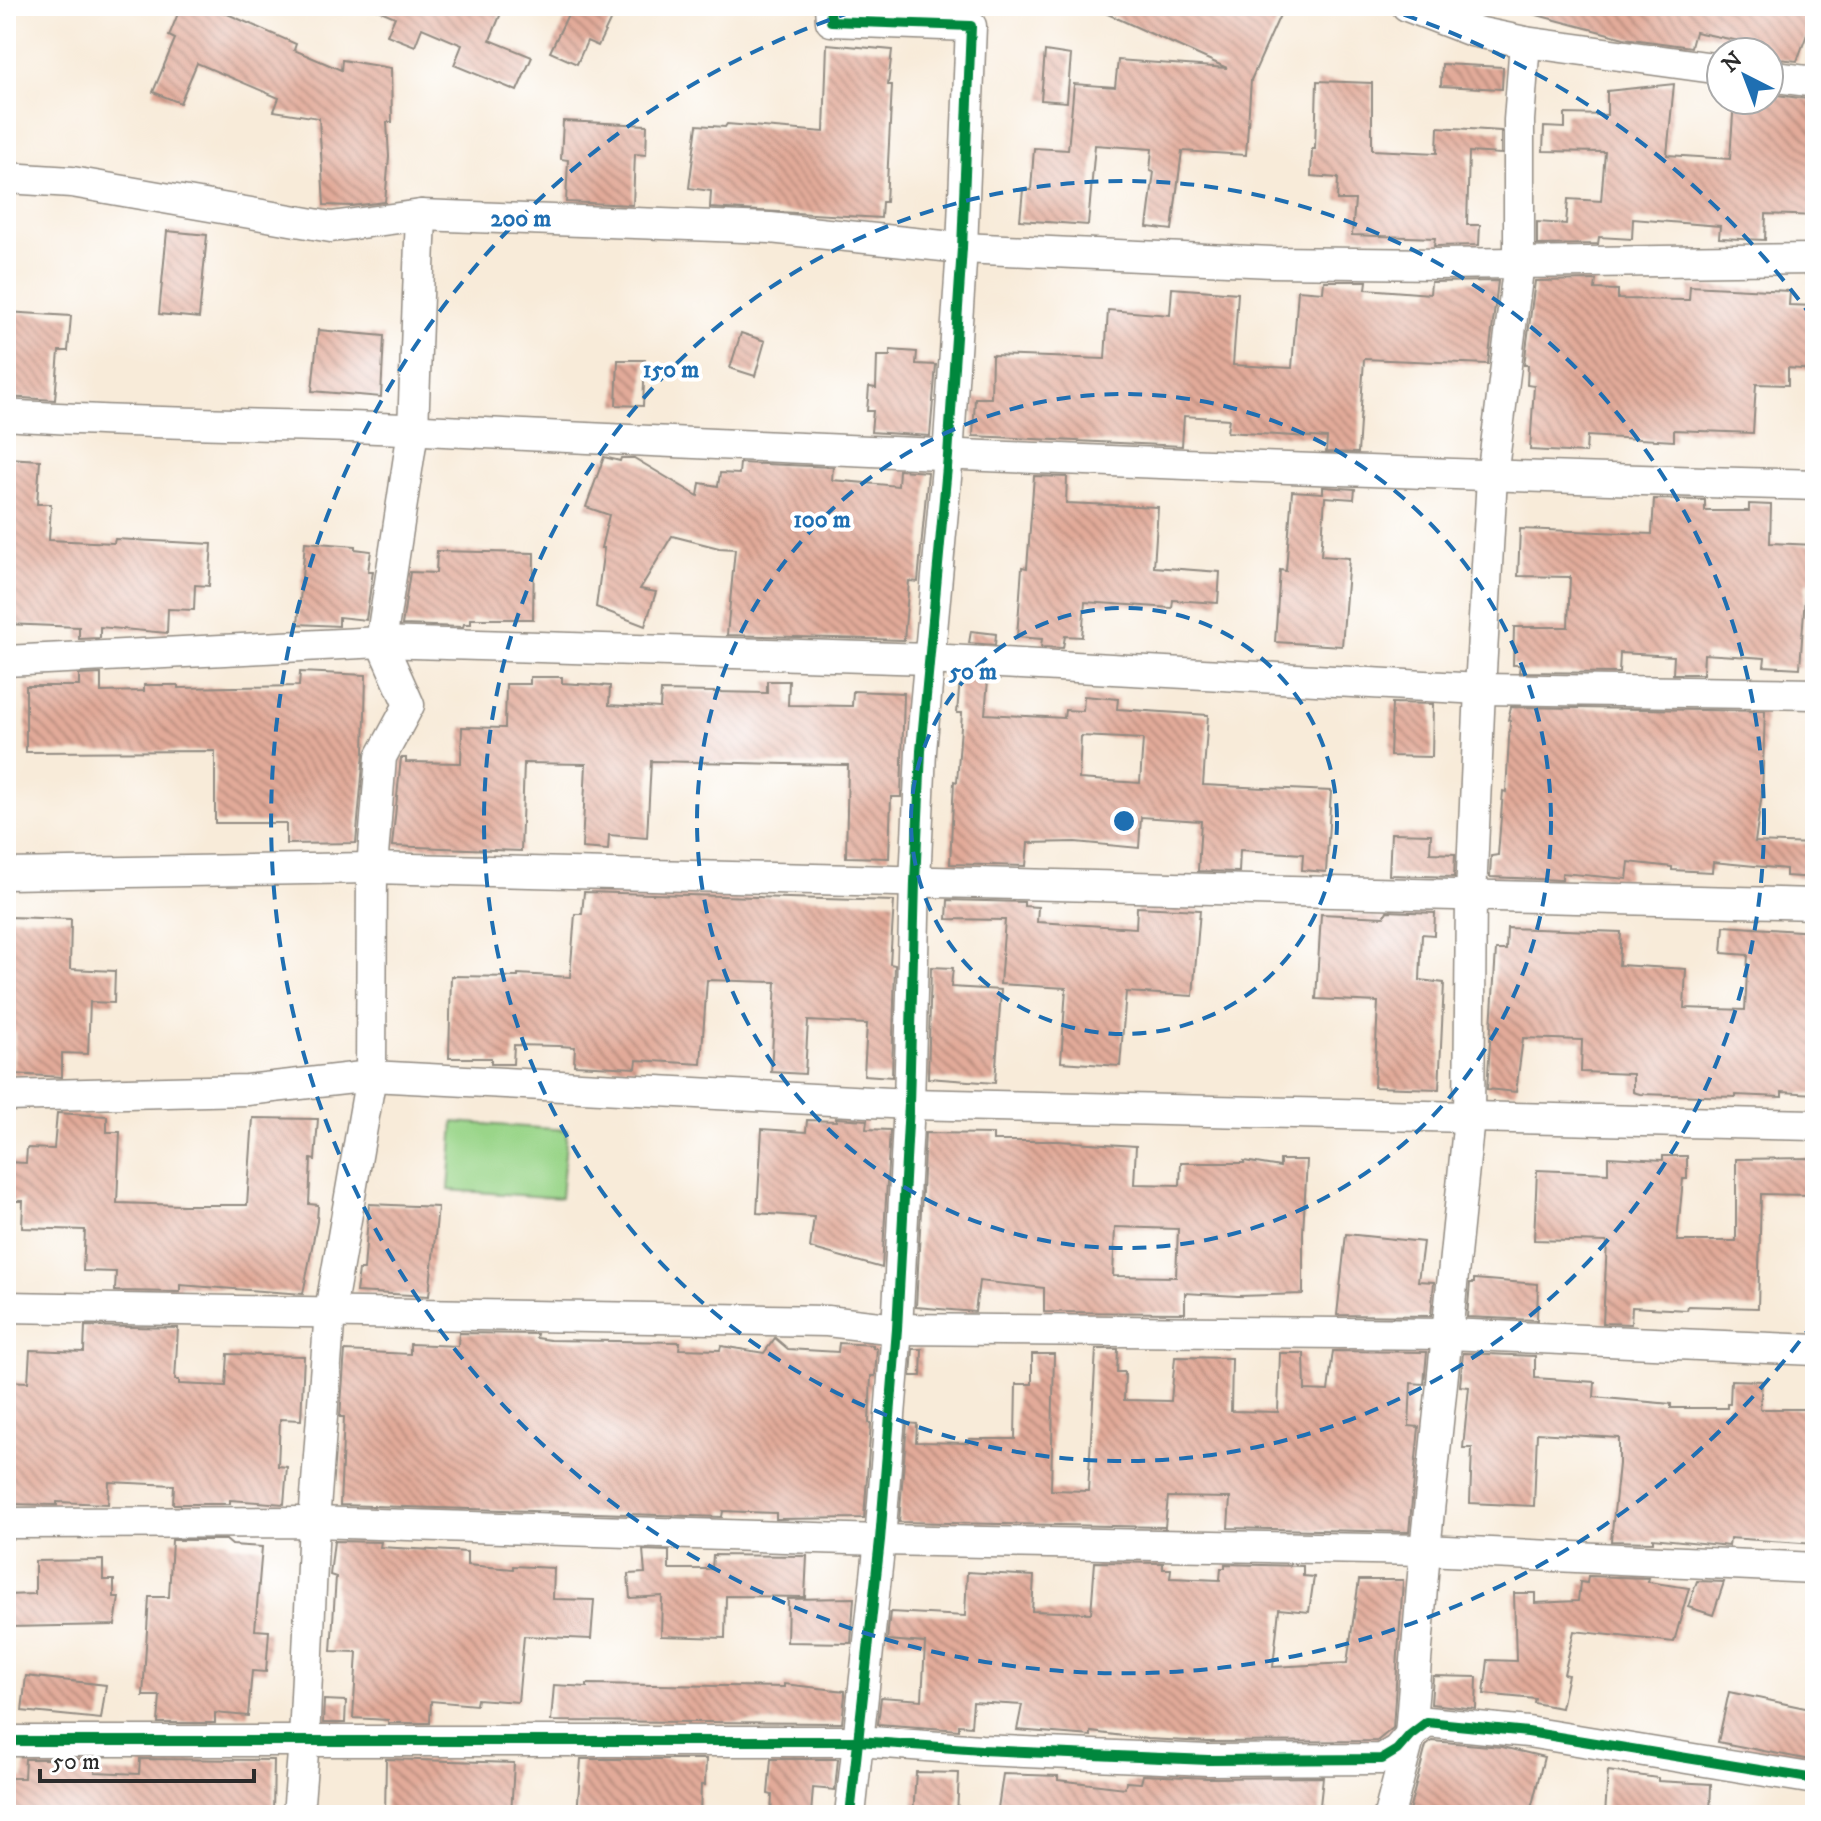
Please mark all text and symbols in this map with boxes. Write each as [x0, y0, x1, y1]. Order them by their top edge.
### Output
north arrow [1705, 36, 1785, 116]
text: N [1717, 46, 1748, 78]
text: 200 m [491, 204, 551, 234]
text: 150 m [643, 355, 699, 385]
text: 100 m [793, 505, 851, 535]
text: 50 m [948, 657, 997, 687]
centre of rings [1110, 807, 1138, 835]
scale bar [40, 1733, 254, 1783]
text: 50 m [52, 1747, 100, 1777]

